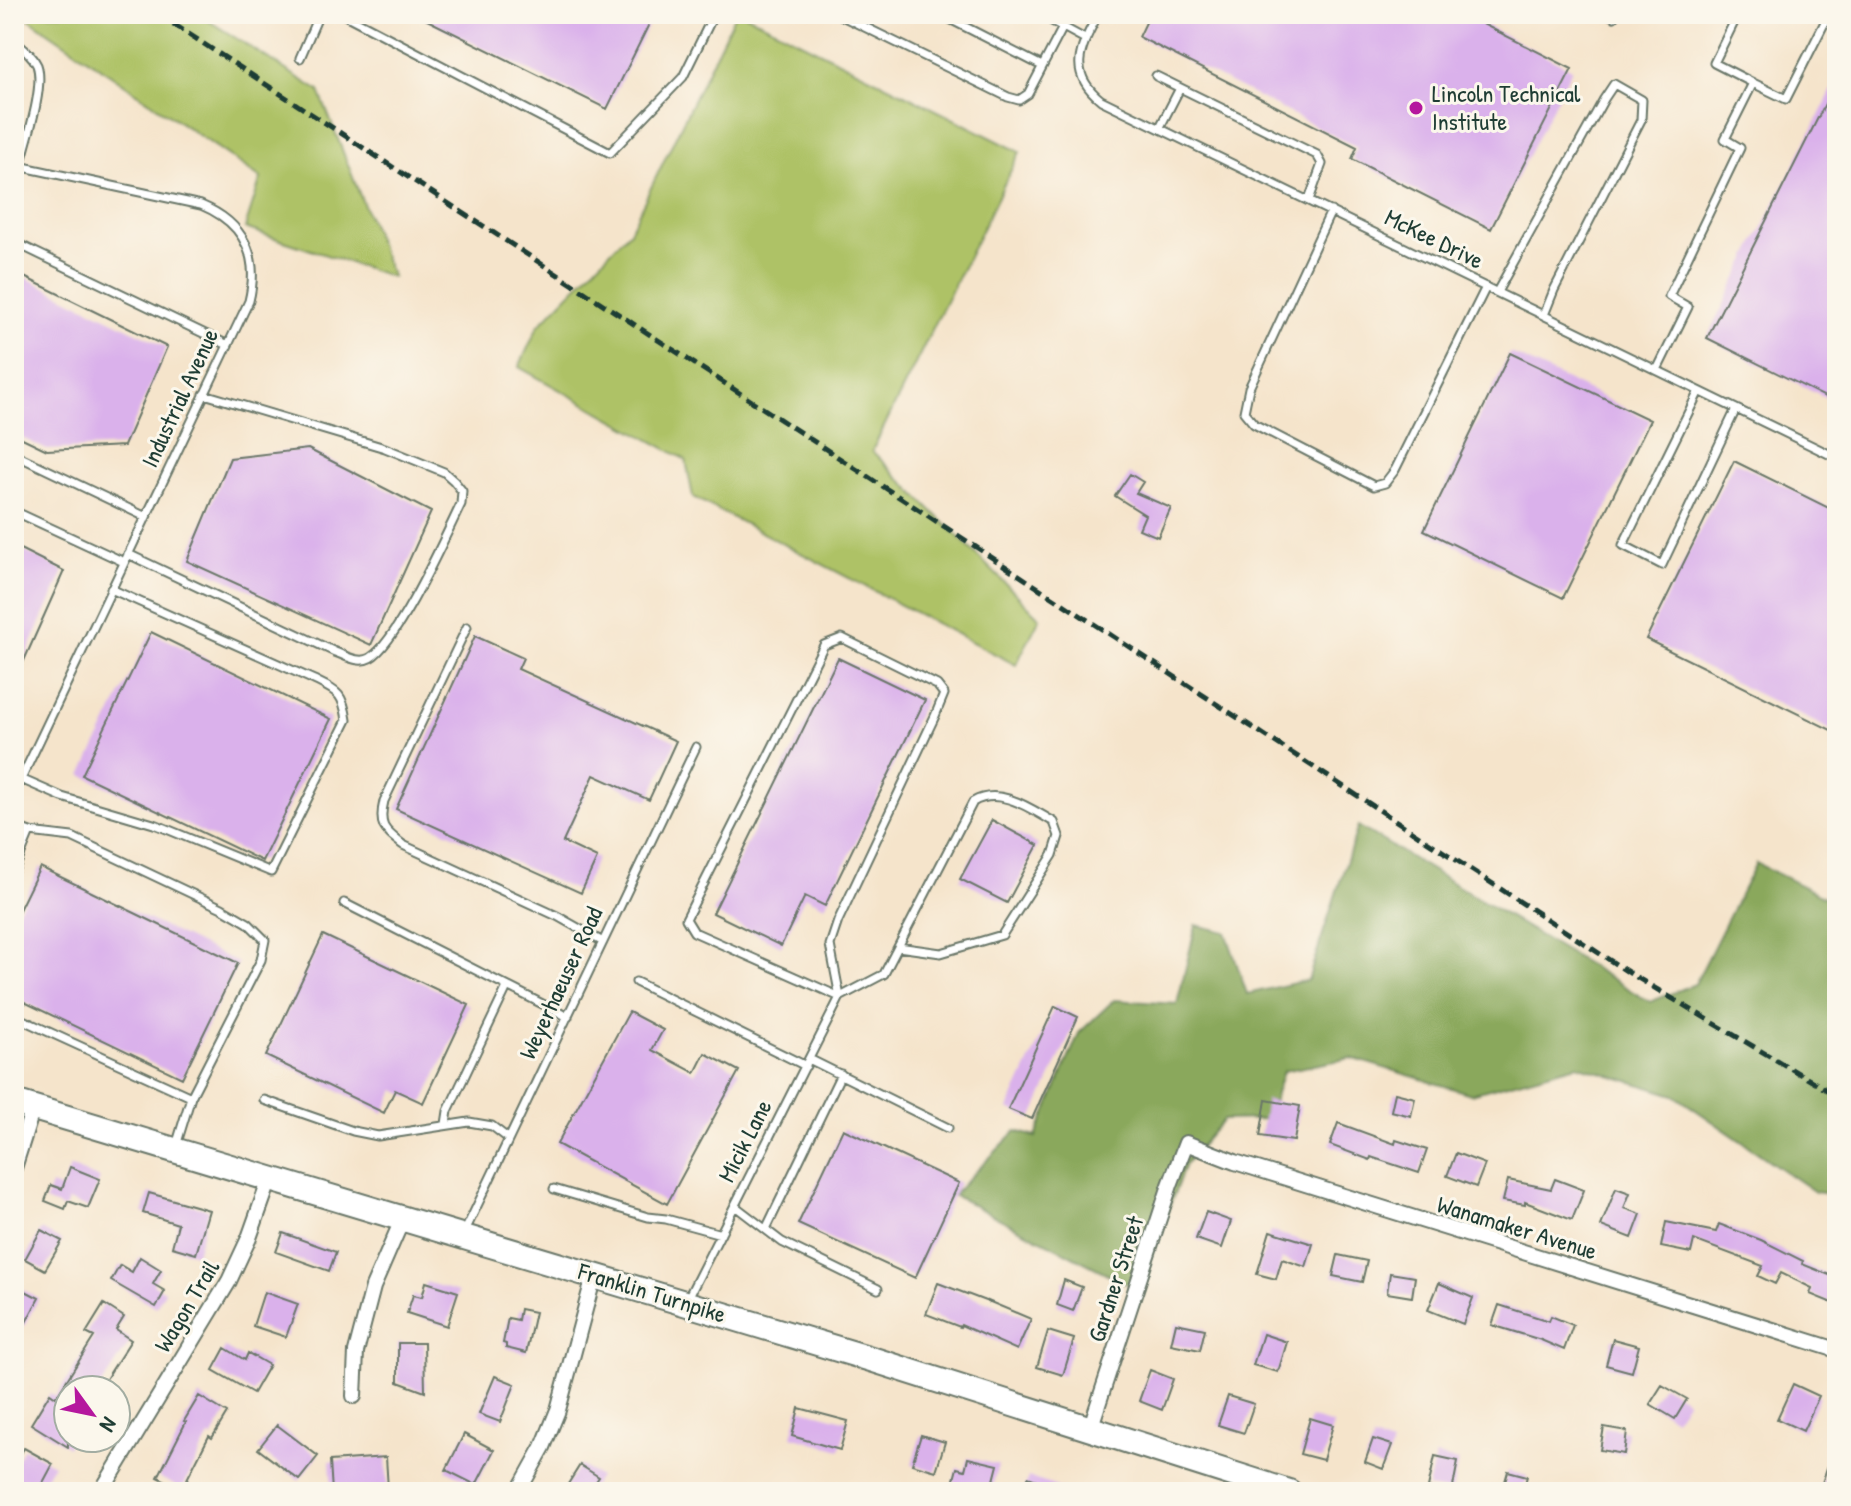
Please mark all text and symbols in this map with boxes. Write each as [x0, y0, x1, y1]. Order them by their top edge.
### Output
place label: Lincoln Technical Institute [1432, 77, 1581, 137]
marker: Lincoln Technical Institute [1407, 99, 1425, 117]
street label: McKee Drive [1380, 201, 1489, 276]
street label: Industrial Avenue [133, 323, 225, 472]
street label: Weyerhaeuser Road [511, 901, 609, 1064]
street label: Micik Lane [710, 1093, 779, 1187]
street label: Wanamaker Avenue [1434, 1188, 1601, 1267]
street label: Gardner Street [1080, 1211, 1151, 1346]
street label: Wagon Trail [146, 1253, 227, 1358]
street label: Franklin Turnpike [574, 1254, 730, 1330]
north arrow [52, 1374, 132, 1454]
text: N [93, 1412, 125, 1438]

